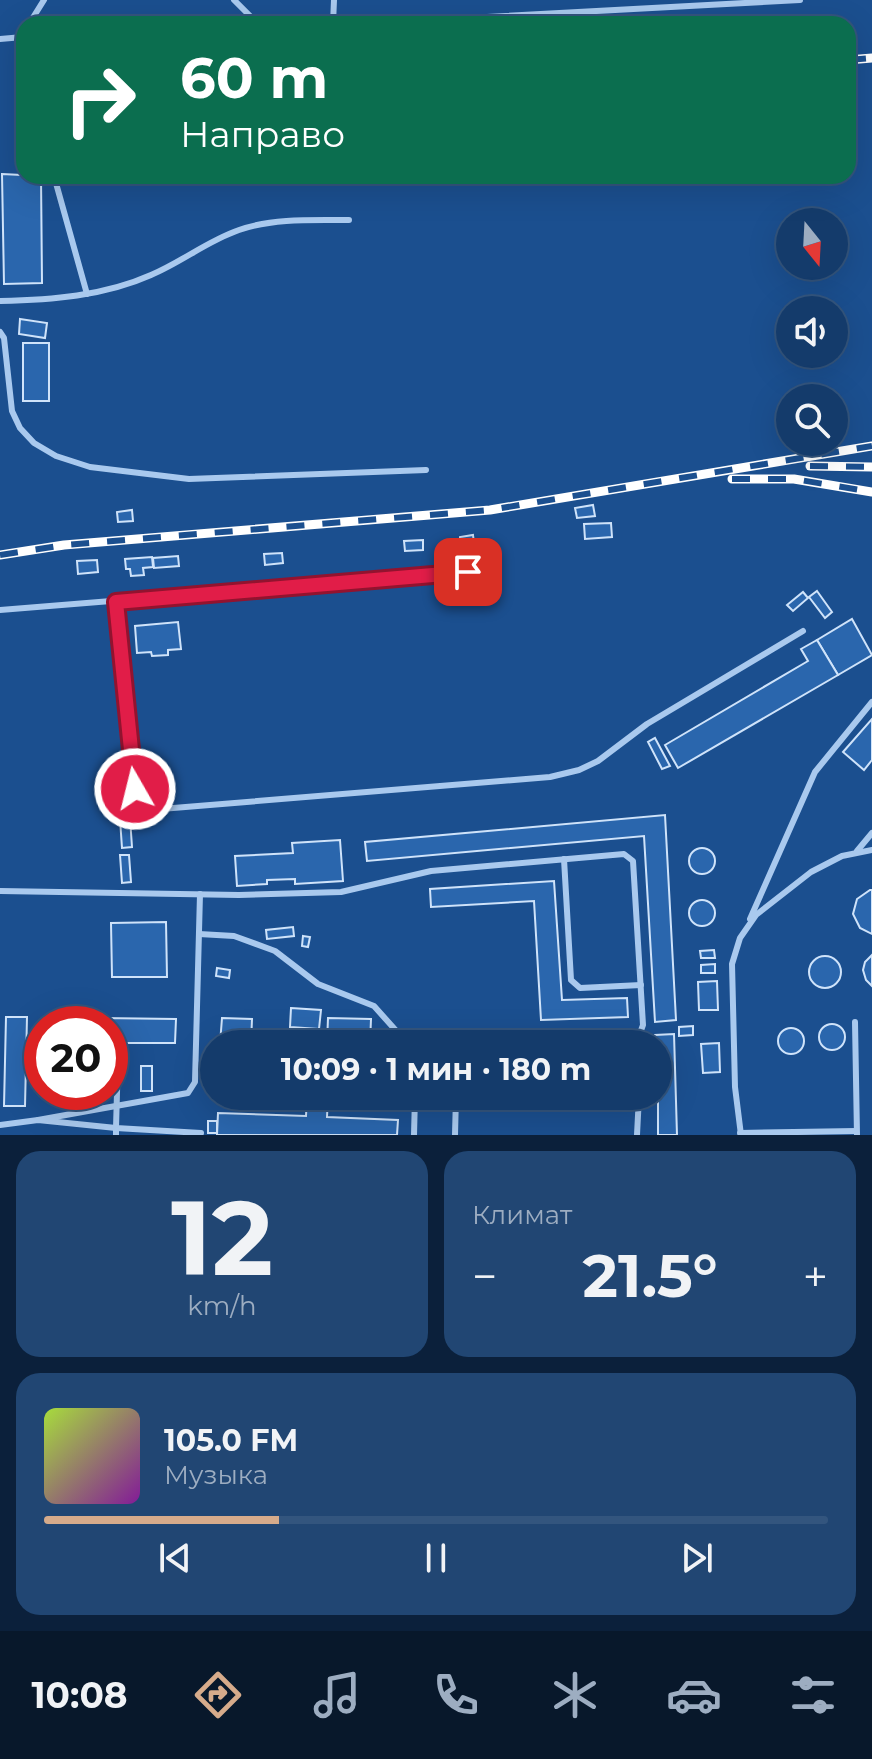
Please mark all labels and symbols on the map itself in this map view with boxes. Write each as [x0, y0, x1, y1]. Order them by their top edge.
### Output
north arrow [776, 208, 848, 280]
pin [434, 538, 502, 606]
position arrow [93, 747, 177, 831]
speed limit sign: 20 [24, 1006, 128, 1110]

